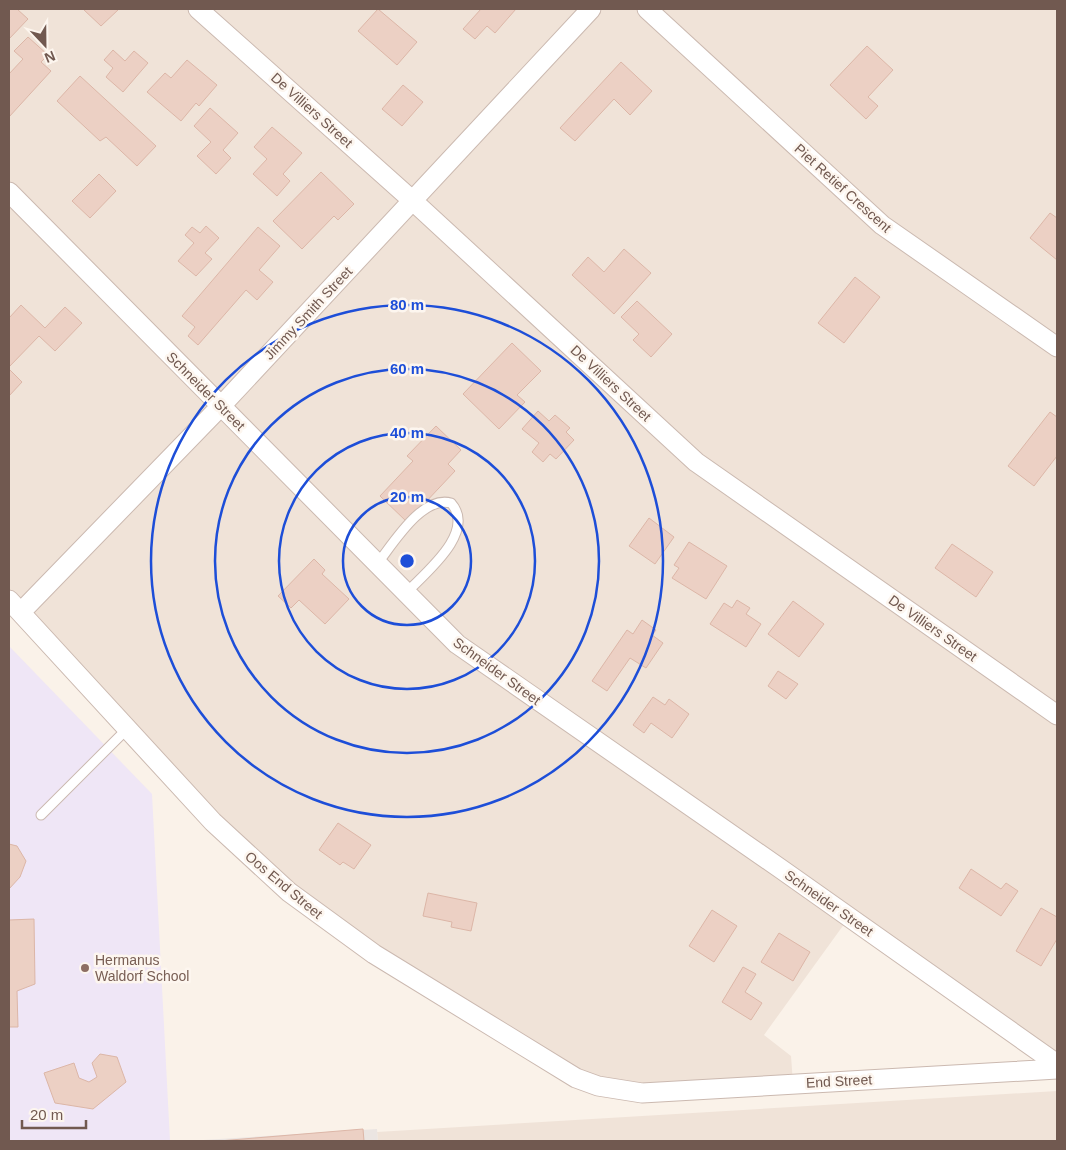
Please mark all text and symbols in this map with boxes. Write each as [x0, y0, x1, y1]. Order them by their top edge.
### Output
north arrow [20, 20, 70, 70]
text: N [42, 48, 58, 66]
street label: De Villiers Street [268, 69, 356, 151]
street label: Piet Retief Crescent [791, 140, 895, 236]
street label: Jimmy Smith Street [261, 263, 355, 363]
text: 80 m [390, 296, 424, 313]
street label: De Villiers Street [568, 342, 655, 424]
street label: Schneider Street [163, 348, 249, 434]
text: 60 m [390, 360, 424, 377]
text: 40 m [390, 424, 424, 441]
text: 20 m [390, 488, 424, 505]
centre of rings [398, 552, 416, 570]
street label: De Villiers Street [886, 592, 980, 664]
street label: Schneider Street [450, 634, 544, 708]
street label: Oos End Street [242, 848, 326, 922]
street label: Schneider Street [782, 867, 876, 940]
place label: Hermanus Waldorf School [95, 952, 189, 984]
marker: Hermanus Waldorf School [79, 962, 91, 974]
street label: End Street [806, 1071, 873, 1091]
scale bar [22, 1098, 86, 1130]
text: 20 m [30, 1106, 63, 1123]

